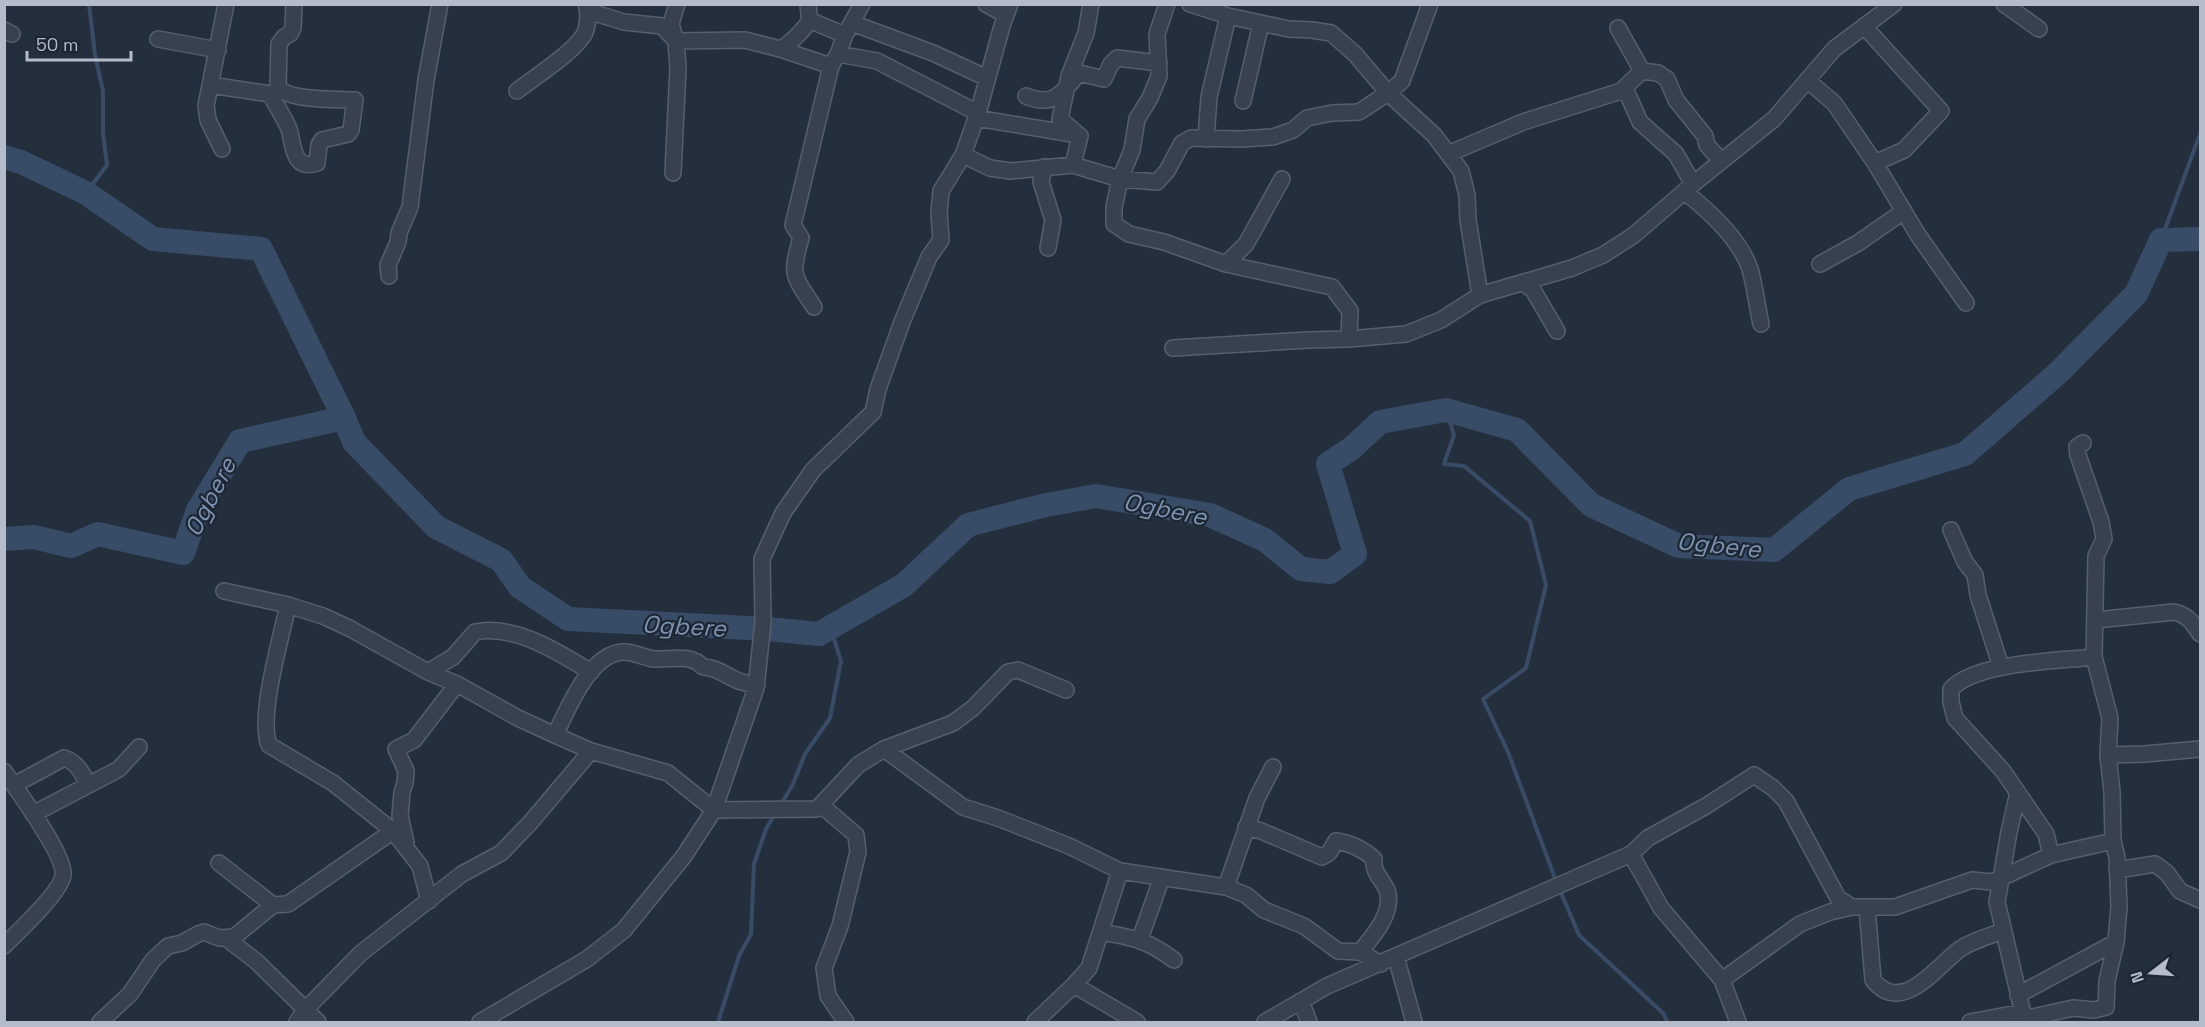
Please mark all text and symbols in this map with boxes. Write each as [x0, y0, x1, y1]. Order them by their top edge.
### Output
scale bar [27, 24, 130, 62]
text: 50 m [36, 33, 78, 56]
water label: Ogbere [177, 452, 243, 541]
water label: Ogbere [1121, 486, 1210, 532]
water label: Ogbere [1676, 525, 1763, 565]
water label: Ogbere [641, 608, 728, 644]
north arrow [2121, 943, 2181, 1003]
text: N [2126, 969, 2149, 985]

